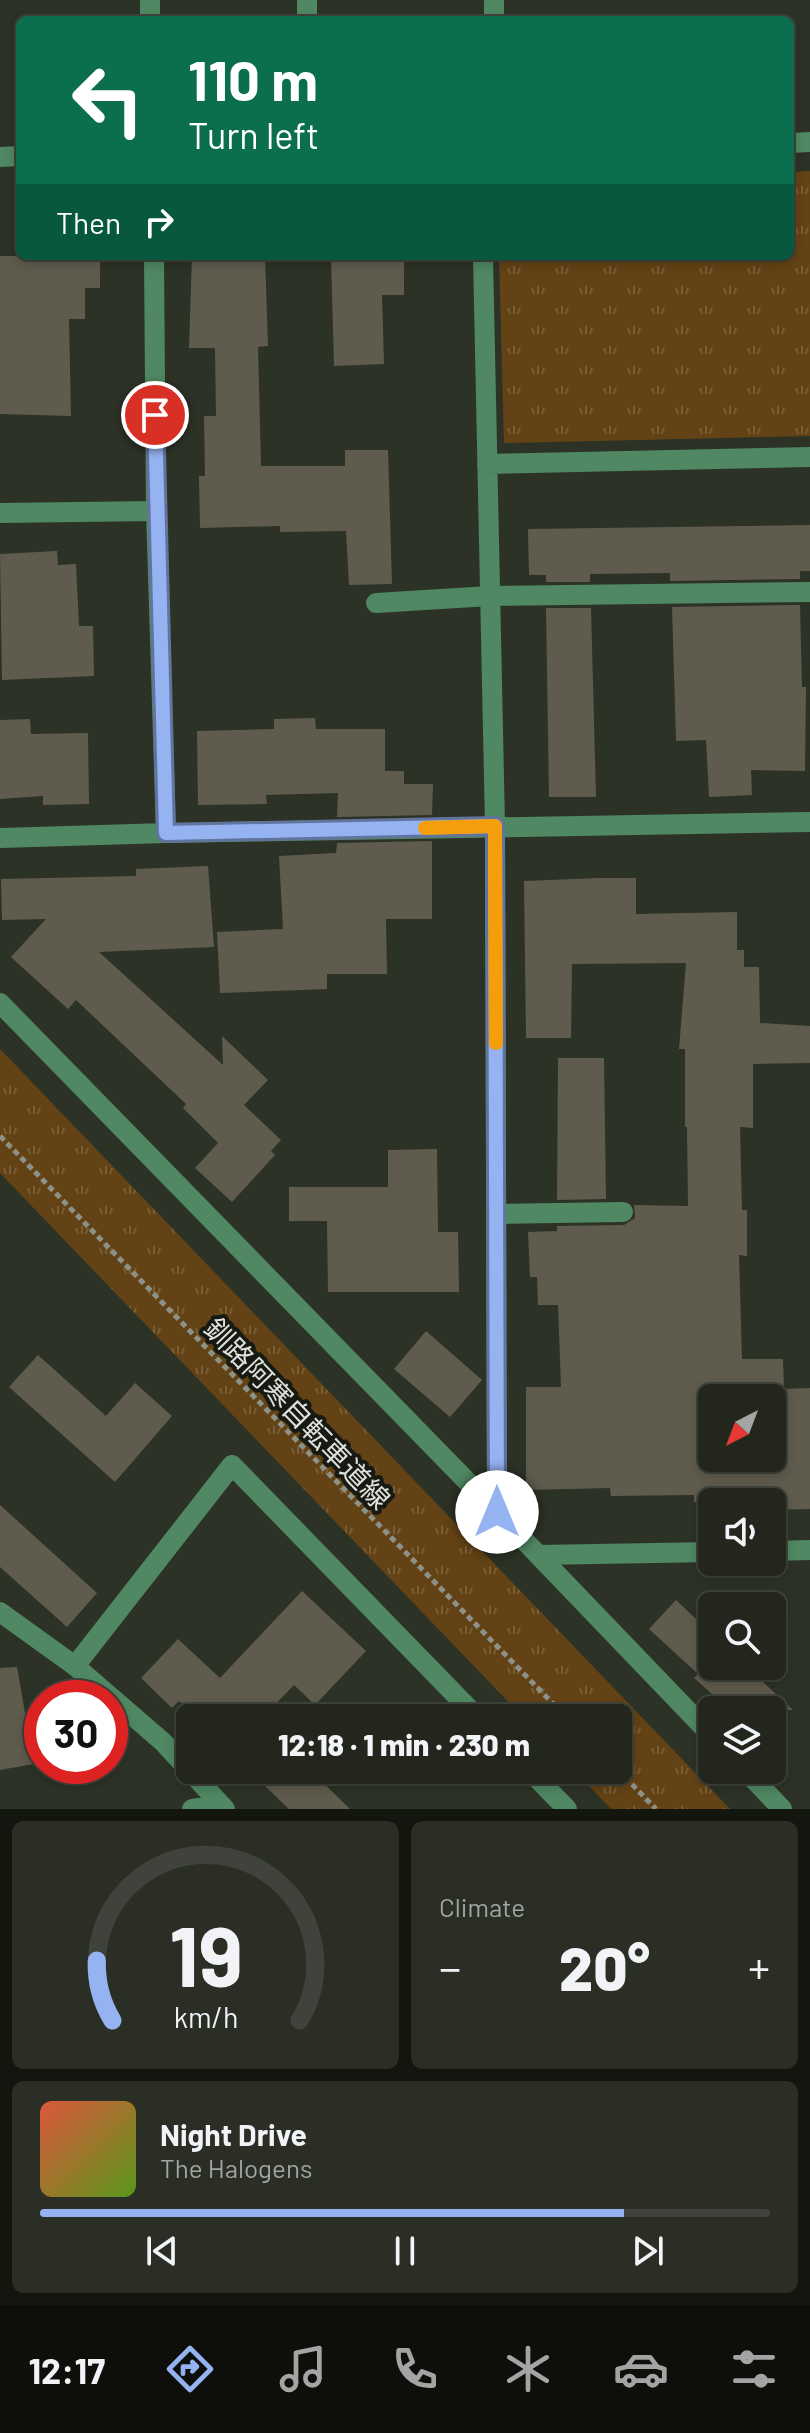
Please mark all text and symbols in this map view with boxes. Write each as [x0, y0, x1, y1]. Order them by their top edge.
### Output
text: 110 m [188, 45, 318, 112]
icon: left [56, 48, 160, 152]
text: Turn left [188, 113, 319, 156]
icon: right [137, 200, 181, 244]
text: Then [56, 204, 121, 240]
pin [121, 381, 189, 449]
icon: arrive [133, 393, 177, 437]
street label: 釧路阿寒自転車道線 [198, 1311, 398, 1515]
north arrow [698, 1384, 786, 1472]
map controls [698, 1384, 786, 1784]
position arrow [455, 1470, 539, 1554]
button: sound [698, 1488, 786, 1576]
button: search [698, 1592, 786, 1680]
speed limit sign: 30 [24, 1680, 128, 1784]
button: layers [698, 1696, 786, 1784]
text: 12:18 · 1 min · 230 m [278, 1726, 530, 1762]
text: Climate [439, 1891, 525, 1922]
text: 19 [169, 1904, 242, 2004]
text: 20° [559, 1931, 650, 2003]
text: − [439, 1940, 461, 1993]
text: + [748, 1940, 770, 1993]
text: km/h [173, 1999, 238, 2034]
text: Night Drive [160, 2116, 307, 2152]
text: The Halogens [160, 2152, 312, 2183]
icon: previous [140, 2229, 184, 2273]
icon: pause [383, 2229, 427, 2273]
icon: next [626, 2229, 670, 2273]
icon: directions [162, 2341, 218, 2397]
icon: music [275, 2341, 331, 2397]
icon: phone [387, 2341, 443, 2397]
icon: climate [500, 2341, 556, 2397]
icon: car [613, 2341, 669, 2397]
icon: filters [726, 2341, 782, 2397]
text: 12:17 [28, 2348, 105, 2391]

